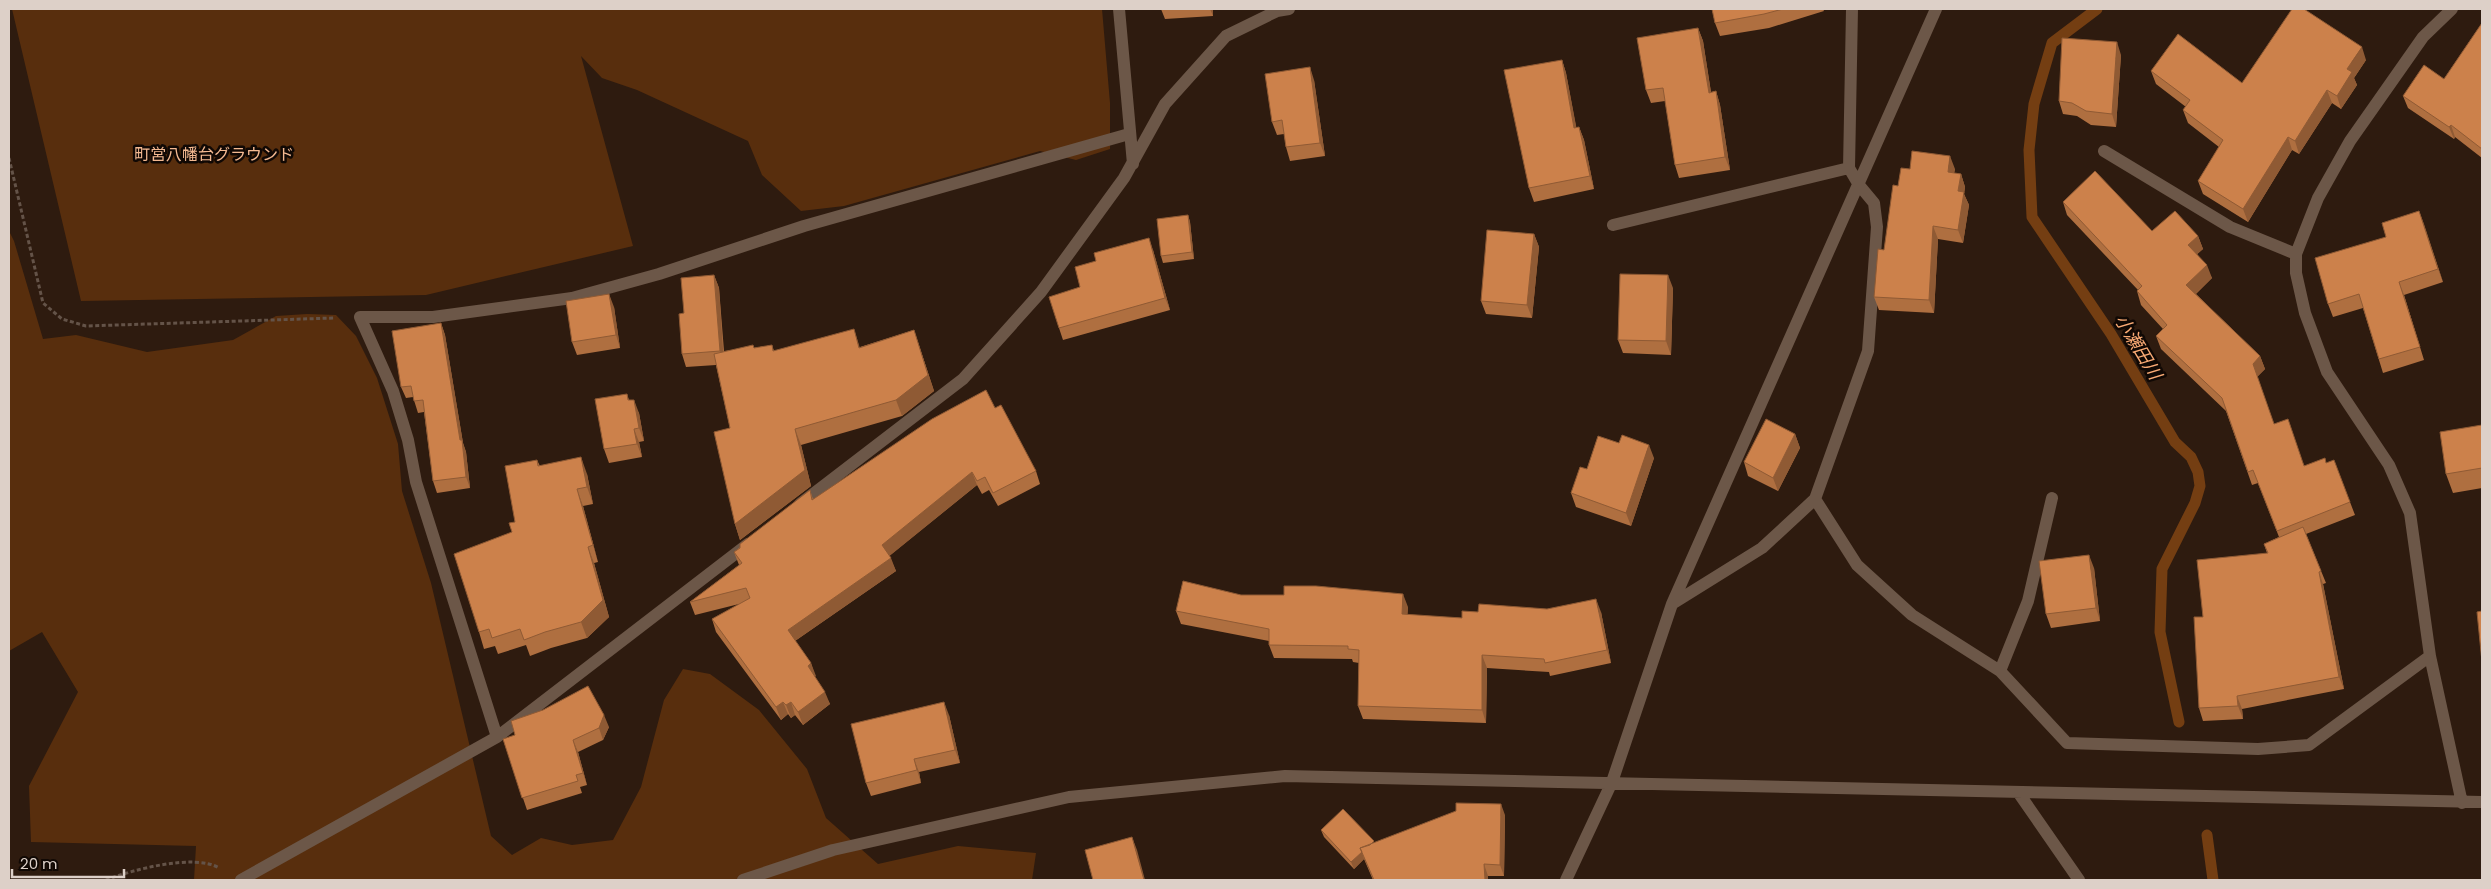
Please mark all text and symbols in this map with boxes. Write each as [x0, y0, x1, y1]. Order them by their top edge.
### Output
park label: 町営八幡台グラウンド [134, 143, 294, 166]
water label: 小瀬田川 [2109, 309, 2169, 386]
scale bar [12, 846, 125, 878]
text: 20 m [20, 853, 58, 874]

